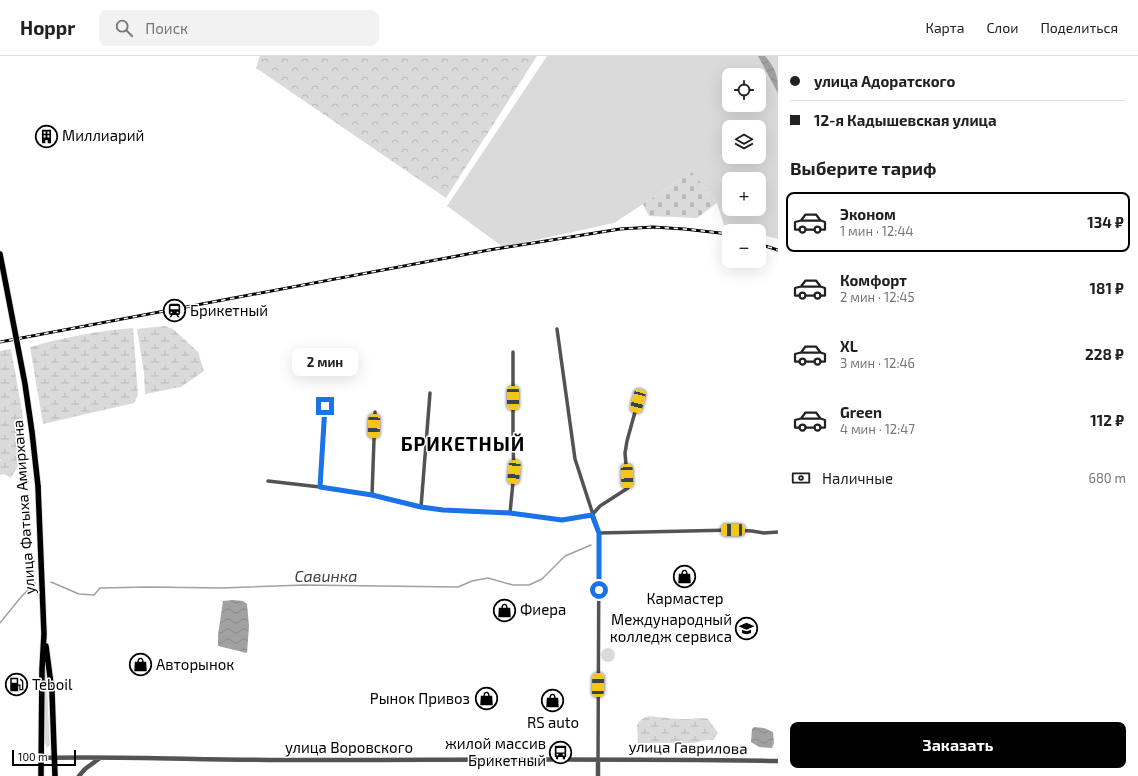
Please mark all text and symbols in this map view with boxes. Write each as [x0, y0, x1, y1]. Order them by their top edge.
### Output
search box [99, 10, 379, 46]
text: Hoppr [20, 16, 75, 39]
icon: search [113, 17, 135, 39]
text: Поиск [145, 19, 188, 37]
text: Карта [925, 19, 964, 36]
text: Слои [986, 19, 1018, 36]
text: Поделиться [1040, 19, 1118, 36]
map controls [722, 68, 766, 268]
button: locate [722, 68, 766, 112]
text: улица Адоратского [814, 72, 955, 90]
text: 12-я Кадышевская улица [814, 111, 997, 129]
button: layers [722, 120, 766, 164]
building icon: Миллиарий [34, 123, 60, 149]
place label: Миллиарий [62, 126, 144, 144]
text: Выберите тариф [790, 157, 936, 179]
button: + [722, 172, 766, 216]
icon: car [792, 204, 828, 240]
text: Эконом [840, 205, 896, 223]
text: 134 ₽ [1087, 213, 1124, 231]
text: 1 мин · 12:44 [840, 223, 913, 239]
button: − [722, 224, 766, 268]
icon: car [792, 270, 828, 306]
text: Комфорт [840, 271, 907, 289]
text: 181 ₽ [1090, 279, 1124, 297]
text: 2 мин · 12:45 [840, 289, 915, 305]
station icon: Брикетный [162, 298, 188, 324]
place label: Брикетный [190, 301, 268, 319]
icon: car [792, 336, 828, 372]
text: XL [840, 337, 858, 355]
text: 228 ₽ [1085, 345, 1124, 363]
callout: 2 мин [292, 348, 358, 376]
text: 2 мин [307, 354, 343, 370]
text: 3 мин · 12:46 [840, 355, 915, 371]
car [507, 386, 519, 410]
car [629, 388, 647, 414]
route end [316, 397, 334, 415]
icon: car [792, 402, 828, 438]
text: Green [840, 403, 882, 421]
text: 112 ₽ [1090, 411, 1124, 429]
car [368, 414, 380, 438]
street label: улица Фатыха Амирхана [8, 419, 39, 595]
text: 4 мин · 12:47 [840, 421, 915, 437]
district label: БРИКЕТНЫЙ [401, 432, 525, 455]
car [507, 459, 521, 485]
car [621, 464, 633, 488]
icon: cash [790, 467, 812, 489]
text: Наличные [822, 469, 893, 487]
text: 680 m [1089, 470, 1126, 486]
car [721, 524, 745, 536]
shop icon: Кармастер [672, 563, 698, 589]
water label: Савинка [294, 566, 358, 585]
route start [590, 581, 608, 599]
place label: Кармастер [647, 589, 723, 607]
shop icon: Фиера [492, 597, 518, 623]
place label: Фиера [520, 600, 566, 618]
place label: Международный колледж сервиса [610, 610, 732, 645]
school or university icon: Международный колледж сервиса [734, 616, 760, 642]
shop icon: Авторынок [127, 652, 153, 678]
place label: Авторынок [156, 655, 234, 673]
fuel station icon: Teboil [3, 672, 29, 698]
car [592, 673, 604, 697]
place label: Teboil [32, 675, 73, 693]
shop icon: Рынок Привоз [473, 686, 499, 712]
shop icon: RS auto [540, 687, 566, 713]
place label: Рынок Привоз [370, 689, 470, 707]
place label: RS auto [527, 713, 579, 731]
button: Заказать [790, 722, 1126, 768]
place label: жилой массив Брикетный [445, 734, 546, 769]
street label: улица Гаврилова [628, 737, 748, 758]
street label: улица Воровского [285, 738, 413, 757]
bus stop icon: жилой массив Брикетный [548, 740, 574, 766]
scale bar [12, 748, 76, 767]
text: 100 m [18, 750, 48, 763]

